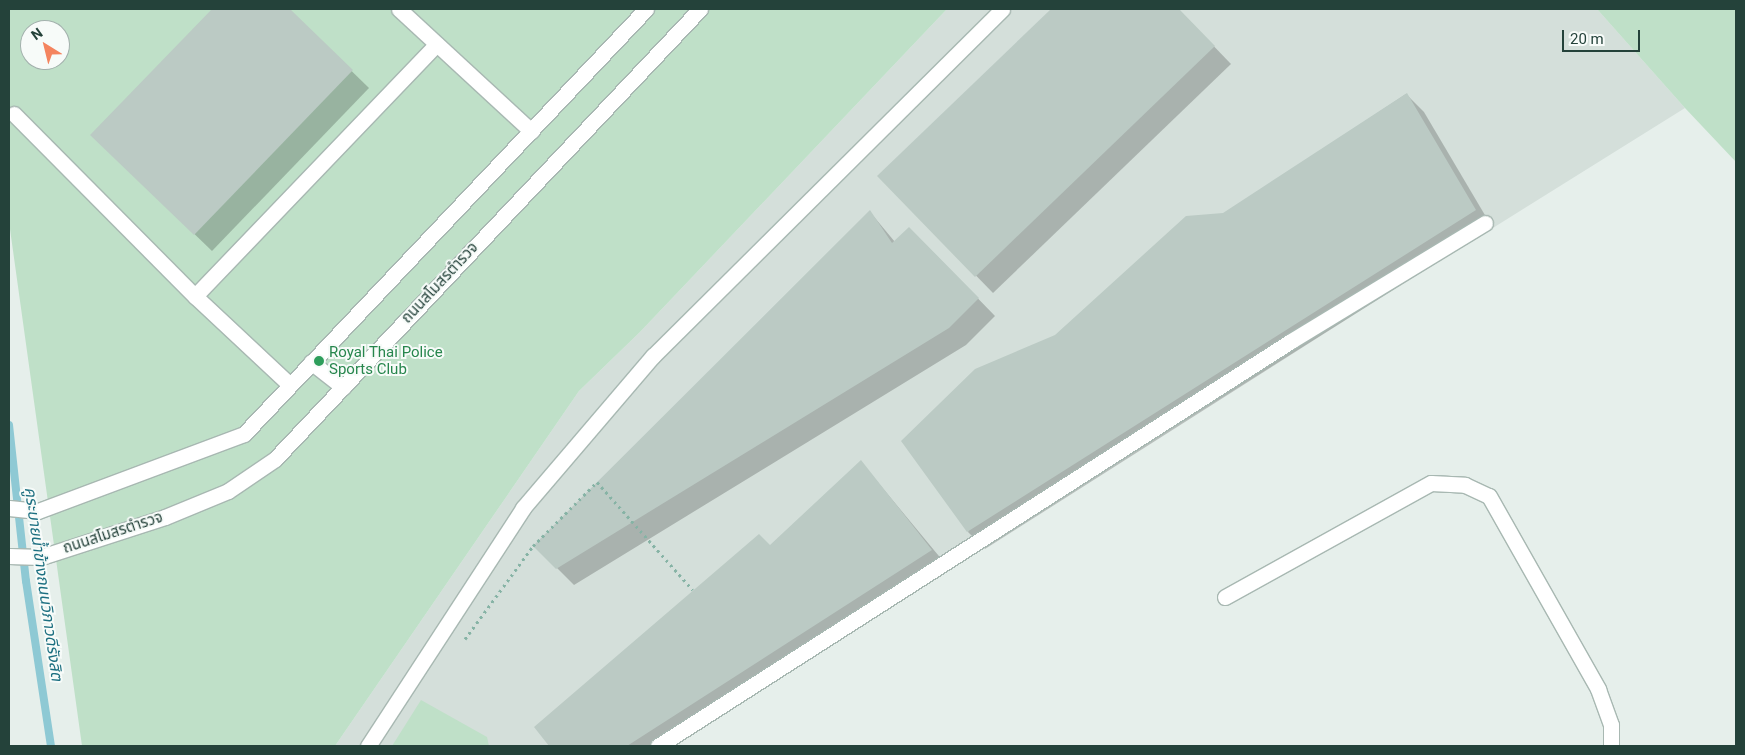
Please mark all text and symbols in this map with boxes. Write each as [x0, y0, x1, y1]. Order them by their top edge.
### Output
north arrow [20, 20, 70, 70]
scale bar [1565, 20, 1642, 52]
text: N [28, 24, 45, 43]
text: 20 m [1570, 30, 1604, 48]
street label: ถนนสโมสรตำรวจ [398, 239, 482, 327]
place label: Royal Thai Police Sports Club [329, 343, 443, 378]
marker: Royal Thai Police Sports Club [313, 355, 325, 367]
water label: คูระบายน้ำข้างถนนวิภาวดีรังสิต [20, 486, 66, 682]
street label: ถนนสโมสรตำรวจ [61, 508, 165, 558]

